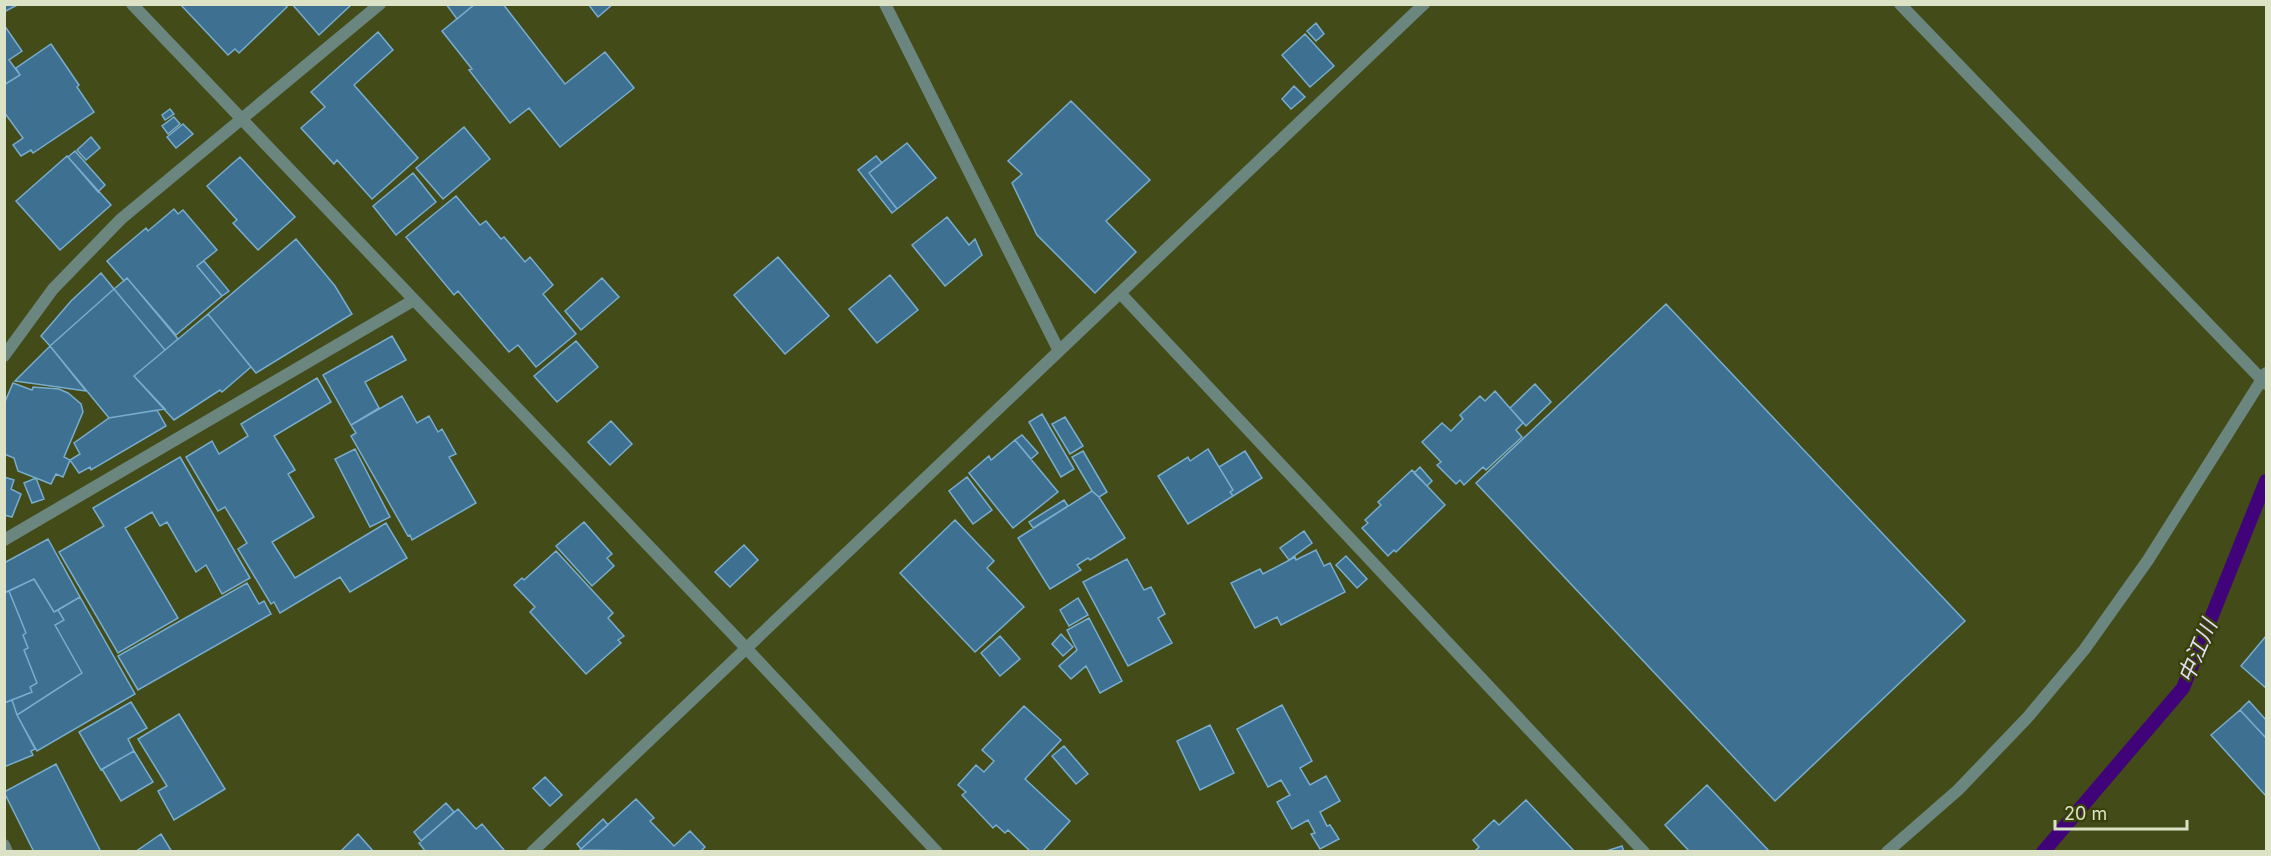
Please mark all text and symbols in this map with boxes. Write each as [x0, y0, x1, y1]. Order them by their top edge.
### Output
water label: 中江川 [2172, 614, 2223, 686]
scale bar [2055, 793, 2187, 831]
text: 20 m [2064, 803, 2107, 824]

